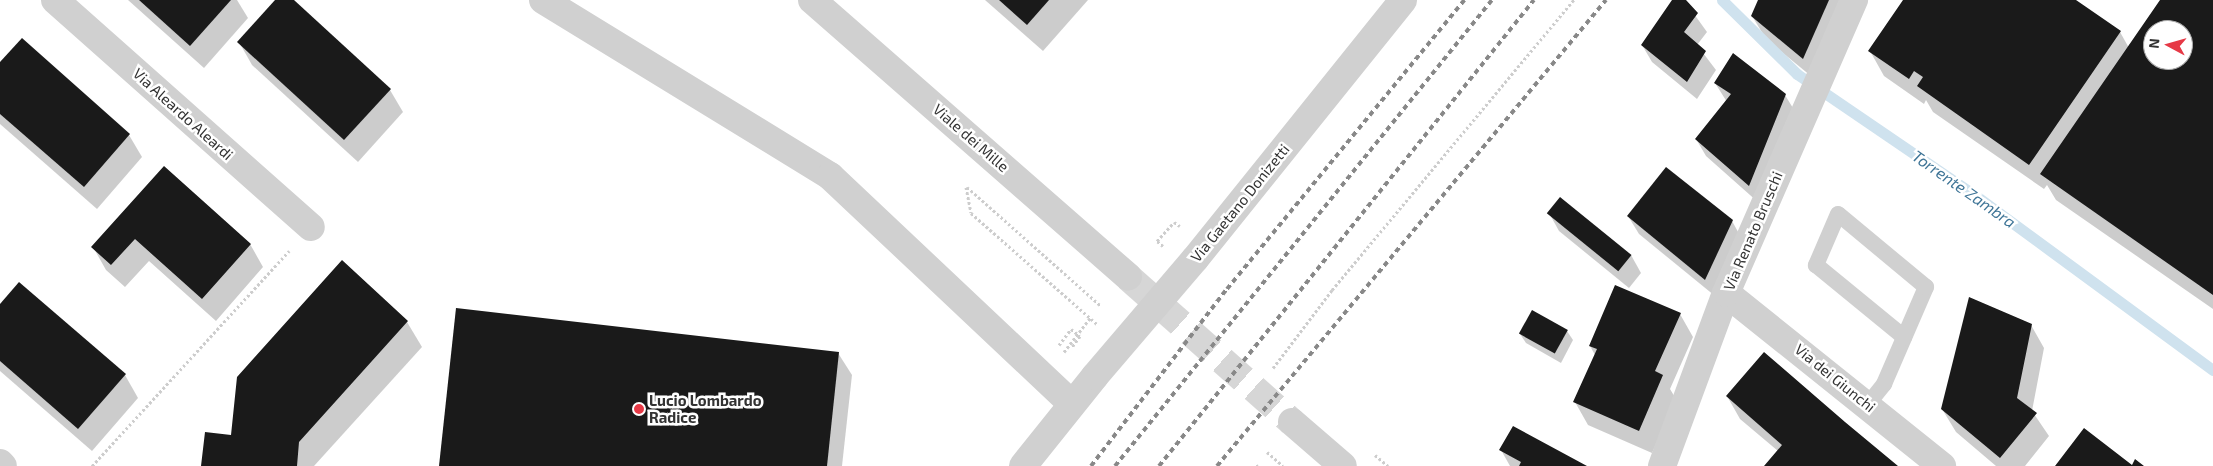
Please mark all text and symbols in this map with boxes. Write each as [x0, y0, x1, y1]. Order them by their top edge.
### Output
north arrow [2143, 20, 2193, 70]
text: N [2145, 38, 2163, 49]
street label: Via Aleardo Aleardi [129, 64, 237, 164]
street label: Viale dei Mille [929, 100, 1013, 176]
street label: Via Gaetano Donizetti [1187, 140, 1293, 266]
water label: Torrente Zambra [1909, 146, 2019, 232]
street label: Via Renato Bruschi [1720, 169, 1786, 293]
street label: Via dei Giunchi [1791, 340, 1879, 416]
place label: Lucio Lombardo Radice [649, 391, 761, 426]
marker: Lucio Lombardo Radice [633, 403, 645, 415]

